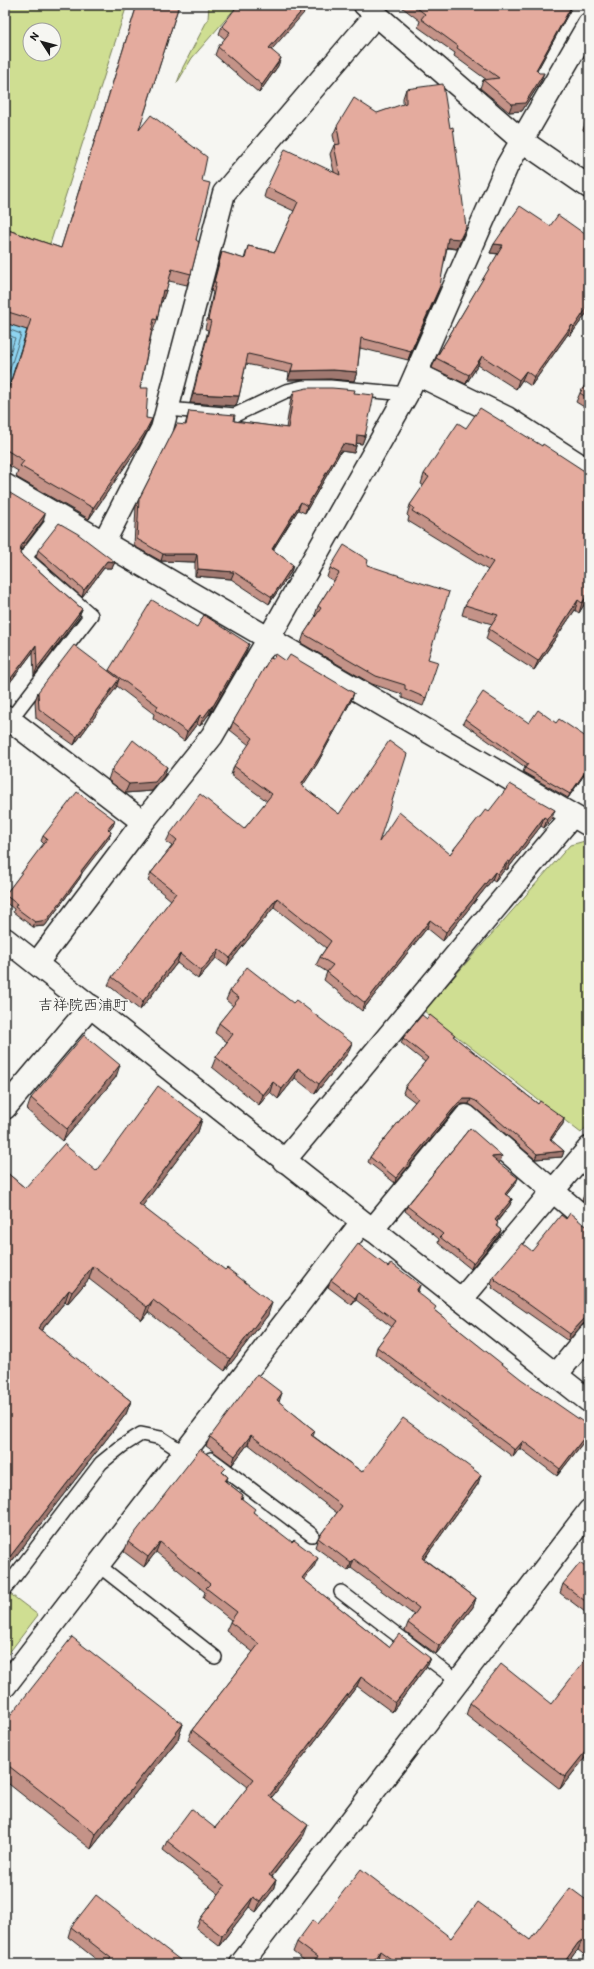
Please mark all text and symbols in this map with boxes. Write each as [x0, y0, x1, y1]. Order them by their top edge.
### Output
north arrow [22, 22, 62, 62]
text: N [27, 30, 42, 43]
district label: 吉祥院西浦町 [38, 996, 129, 1014]

